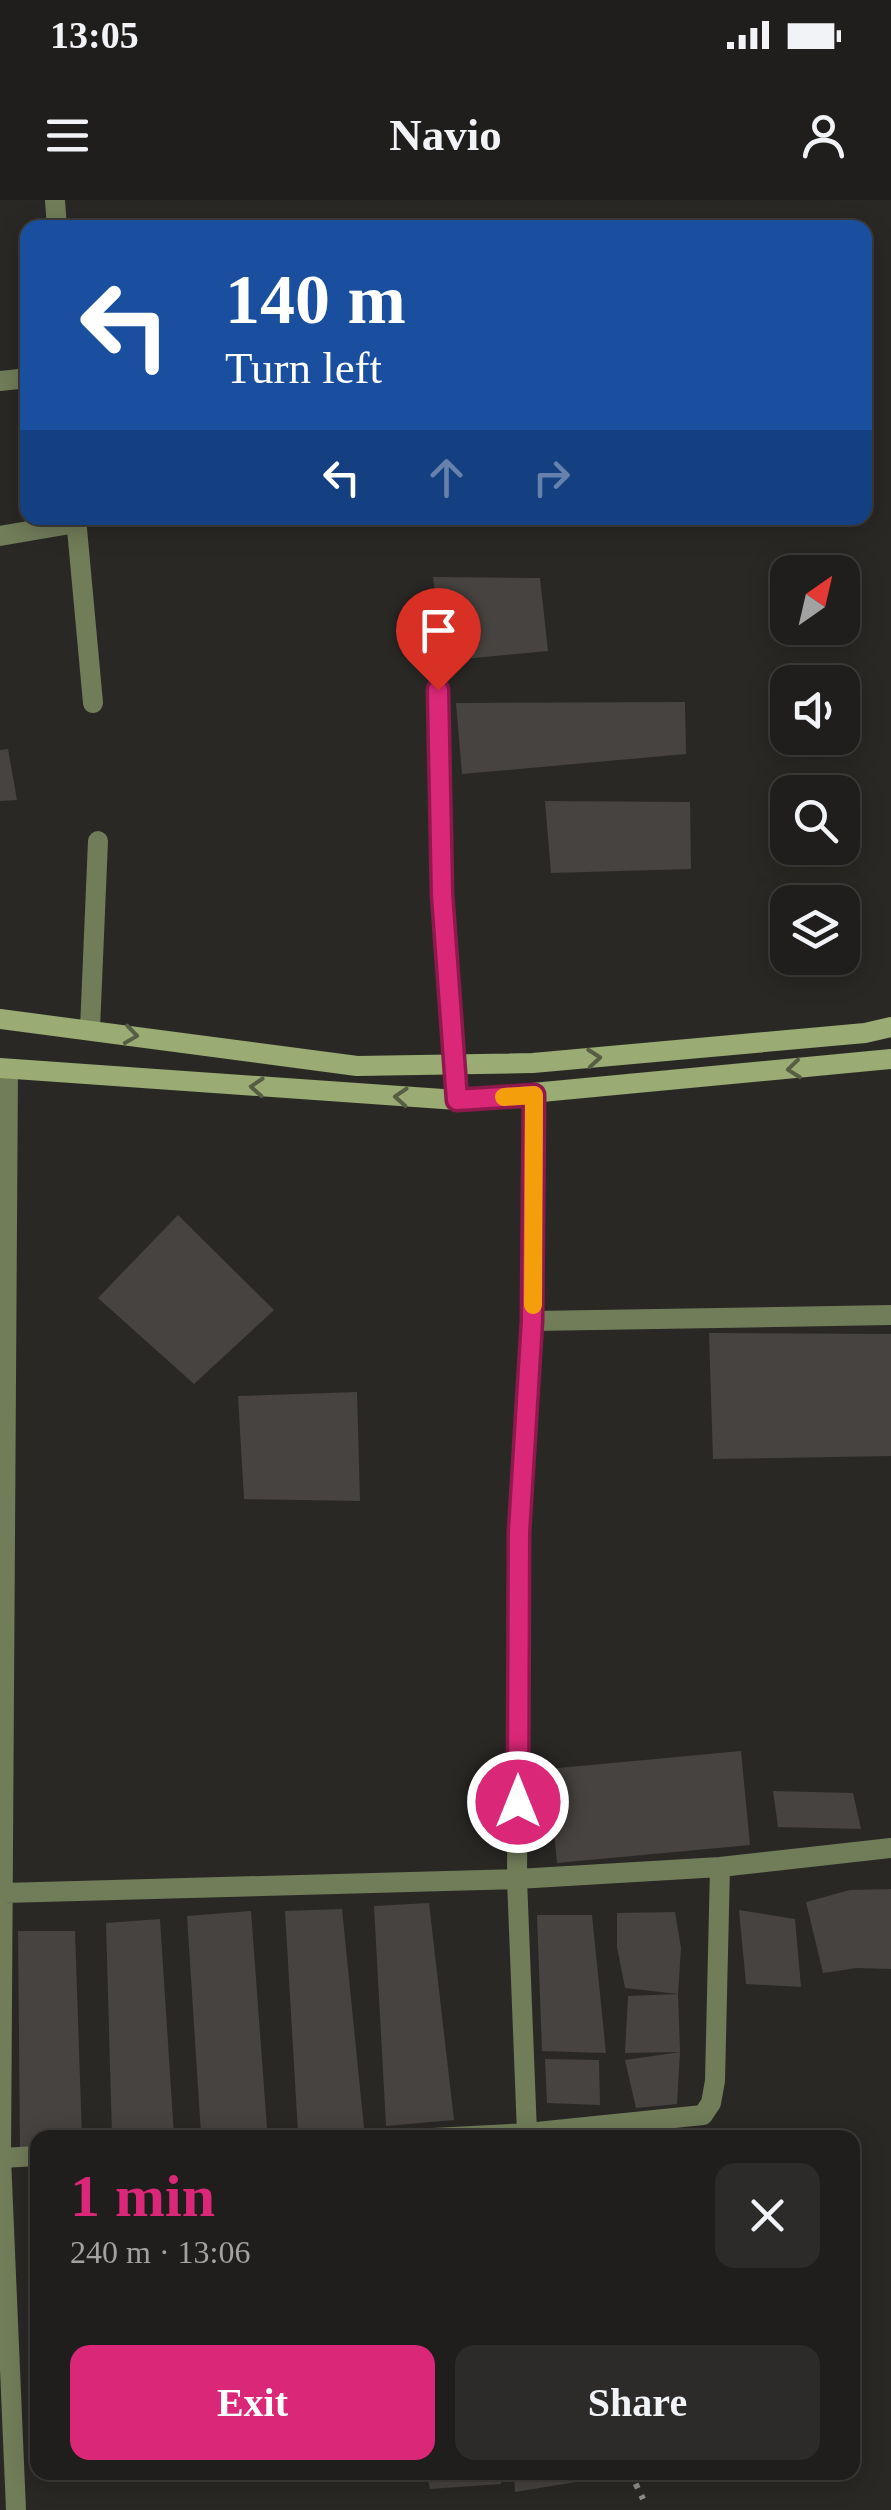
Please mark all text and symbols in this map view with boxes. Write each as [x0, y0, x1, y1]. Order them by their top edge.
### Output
text: 13:05 [50, 14, 139, 56]
icon: menu [40, 108, 95, 163]
icon: person [796, 108, 851, 163]
text: Navio [389, 110, 502, 160]
icon: left [60, 260, 190, 390]
text: 140 m [225, 261, 406, 338]
text: Turn left [225, 343, 382, 393]
icon: left [314, 450, 369, 505]
icon: ahead [419, 450, 474, 505]
icon: right [524, 450, 579, 505]
north arrow [770, 555, 860, 645]
map controls [770, 555, 860, 975]
pin [396, 588, 481, 691]
icon: arrive [411, 603, 466, 658]
button: sound [770, 665, 860, 755]
button: search [770, 775, 860, 865]
button: layers [770, 885, 860, 975]
one-way arrow [123, 1023, 140, 1044]
one-way arrow [586, 1047, 602, 1069]
one-way arrow [786, 1058, 802, 1079]
one-way arrow [248, 1076, 264, 1098]
one-way arrow [392, 1086, 408, 1108]
position arrow [466, 1750, 570, 1854]
text: 1 min [70, 2163, 215, 2229]
button: close [715, 2163, 820, 2268]
text: 240 m · 13:06 [70, 2234, 250, 2270]
button: Exit [70, 2345, 435, 2460]
button: Share [455, 2345, 820, 2460]

